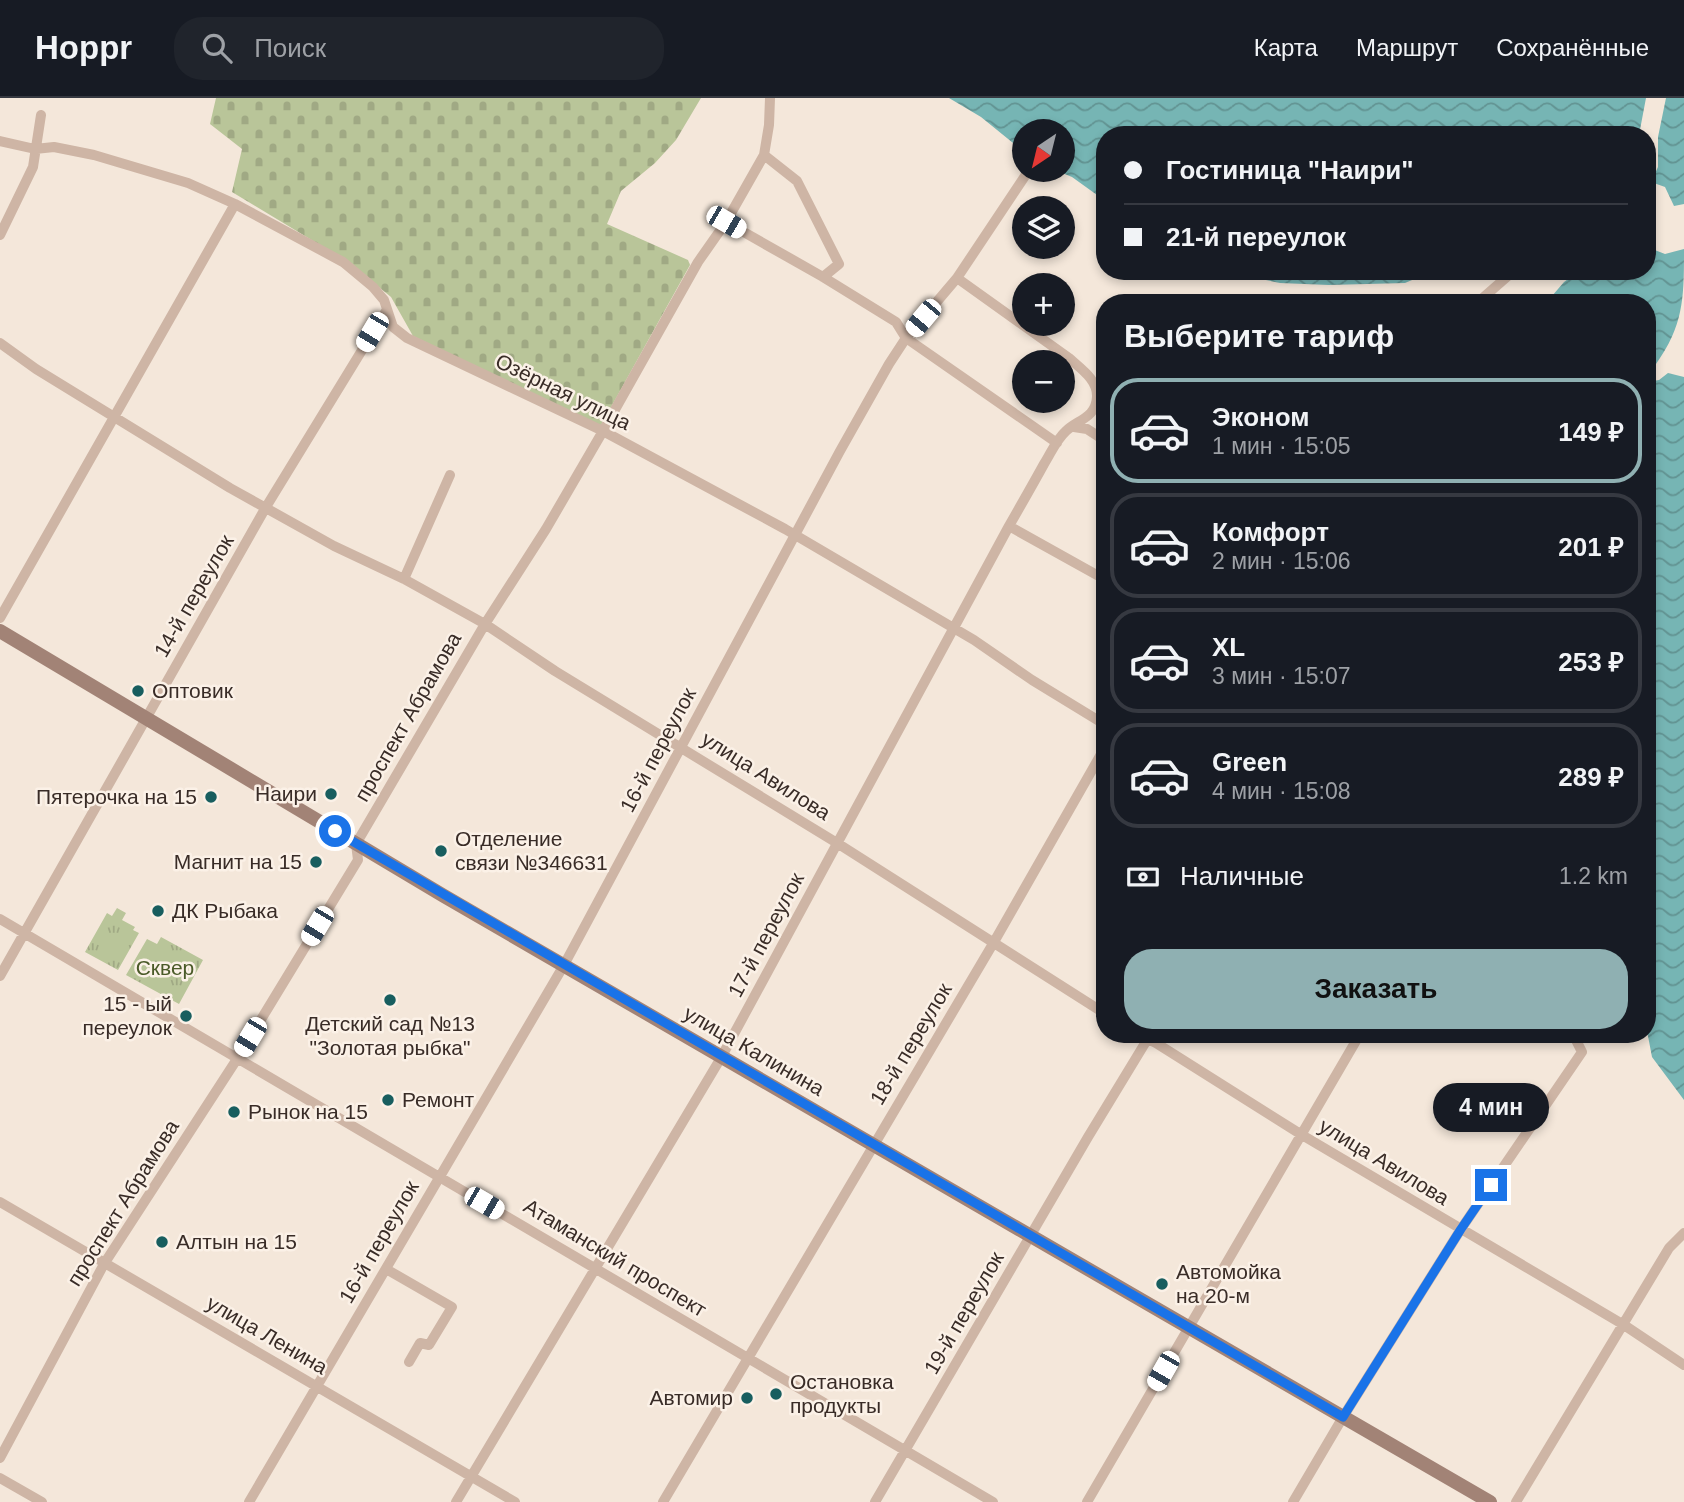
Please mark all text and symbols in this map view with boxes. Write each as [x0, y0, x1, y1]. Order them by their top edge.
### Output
search box [174, 17, 664, 80]
text: Hoppr [35, 29, 132, 66]
icon: search [198, 29, 236, 67]
text: Поиск [254, 33, 326, 63]
text: Карта [1254, 34, 1318, 61]
text: Маршрут [1356, 34, 1458, 61]
text: Сохранённые [1496, 34, 1649, 61]
north arrow [1012, 119, 1074, 182]
map controls [1012, 119, 1075, 413]
text: Гостиница "Наири" [1166, 155, 1414, 185]
button: layers [1012, 196, 1075, 259]
car [703, 202, 750, 242]
text: 21-й переулок [1166, 222, 1346, 252]
button: + [1012, 273, 1075, 336]
car [902, 295, 945, 341]
car [353, 309, 392, 355]
text: Выберите тариф [1124, 318, 1394, 354]
street label: Озёрная улица [492, 349, 635, 434]
button: − [1012, 350, 1075, 413]
icon: car [1128, 399, 1191, 462]
text: Эконом [1212, 402, 1310, 432]
text: 149 ₽ [1558, 417, 1624, 447]
text: 1 мин · 15:05 [1212, 433, 1351, 459]
icon: car [1128, 514, 1191, 577]
text: Комфорт [1212, 517, 1329, 547]
street label: 14-й переулок [149, 530, 238, 661]
text: 201 ₽ [1558, 532, 1624, 562]
text: 2 мин · 15:06 [1212, 548, 1351, 574]
street label: проспект Абрамова [350, 628, 465, 805]
icon: car [1128, 629, 1191, 692]
text: XL [1212, 632, 1245, 662]
text: 253 ₽ [1558, 647, 1624, 677]
text: 3 мин · 15:07 [1212, 663, 1351, 689]
place label: Оптовик [152, 679, 234, 702]
marker: Оптовик [130, 683, 146, 699]
street label: 16-й переулок [615, 683, 700, 816]
street label: улица Авилова [698, 727, 835, 825]
icon: car [1128, 744, 1191, 807]
text: Green [1212, 747, 1287, 777]
text: 289 ₽ [1558, 762, 1624, 792]
text: 4 мин · 15:08 [1212, 778, 1351, 804]
place label: Наири [255, 782, 317, 805]
place label: Пятерочка на 15 [36, 785, 197, 808]
marker: Наири [323, 786, 339, 802]
marker: Пятерочка на 15 [203, 789, 219, 805]
route start [319, 815, 351, 847]
place label: Отделение связи №346631 [455, 827, 608, 874]
marker: Отделение связи №346631 [433, 843, 449, 859]
place label: Магнит на 15 [174, 850, 302, 873]
marker: Магнит на 15 [308, 854, 324, 870]
icon: cash [1124, 858, 1162, 896]
text: Наличные [1180, 861, 1304, 891]
text: 1.2 km [1559, 863, 1628, 889]
street label: 17-й переулок [723, 868, 808, 1001]
place label: ДК Рыбака [172, 899, 278, 922]
marker: ДК Рыбака [150, 903, 166, 919]
car [298, 903, 337, 949]
button: Заказать [1124, 949, 1628, 1029]
park label: Сквер [136, 956, 194, 979]
street label: 18-й переулок [865, 978, 956, 1109]
place label: 15 - ый переулок [82, 992, 173, 1039]
marker: Детский сад №13 "Золотая рыбка" [382, 992, 398, 1008]
street label: улица Калинина [680, 1001, 829, 1100]
marker: 15 - ый переулок [178, 1008, 194, 1024]
place label: Детский сад №13 "Золотая рыбка" [305, 1012, 475, 1059]
car [231, 1014, 270, 1060]
callout: 4 мин [1433, 1084, 1549, 1132]
place label: Ремонт [402, 1088, 474, 1111]
marker: Ремонт [380, 1092, 396, 1108]
text: 4 мин [1459, 1094, 1523, 1120]
place label: Рынок на 15 [248, 1100, 368, 1123]
marker: Рынок на 15 [226, 1104, 242, 1120]
street label: улица Авилова [1315, 1114, 1454, 1210]
street label: проспект Абрамова [62, 1115, 183, 1290]
route end [1475, 1169, 1507, 1201]
street label: 16-й переулок [334, 1176, 423, 1307]
car [461, 1183, 508, 1223]
street label: Атаманский проспект [520, 1194, 711, 1321]
place label: Алтын на 15 [176, 1230, 297, 1253]
marker: Алтын на 15 [154, 1234, 170, 1250]
street label: 19-й переулок [919, 1247, 1008, 1378]
place label: Автомойка на 20-м [1176, 1260, 1281, 1307]
marker: Автомойка на 20-м [1154, 1276, 1170, 1292]
street label: улица Ленина [203, 1291, 332, 1379]
car [1144, 1348, 1183, 1394]
place label: Остановка продукты [790, 1370, 894, 1417]
place label: Автомир [649, 1386, 733, 1409]
marker: Остановка продукты [768, 1386, 784, 1402]
marker: Автомир [739, 1390, 755, 1406]

